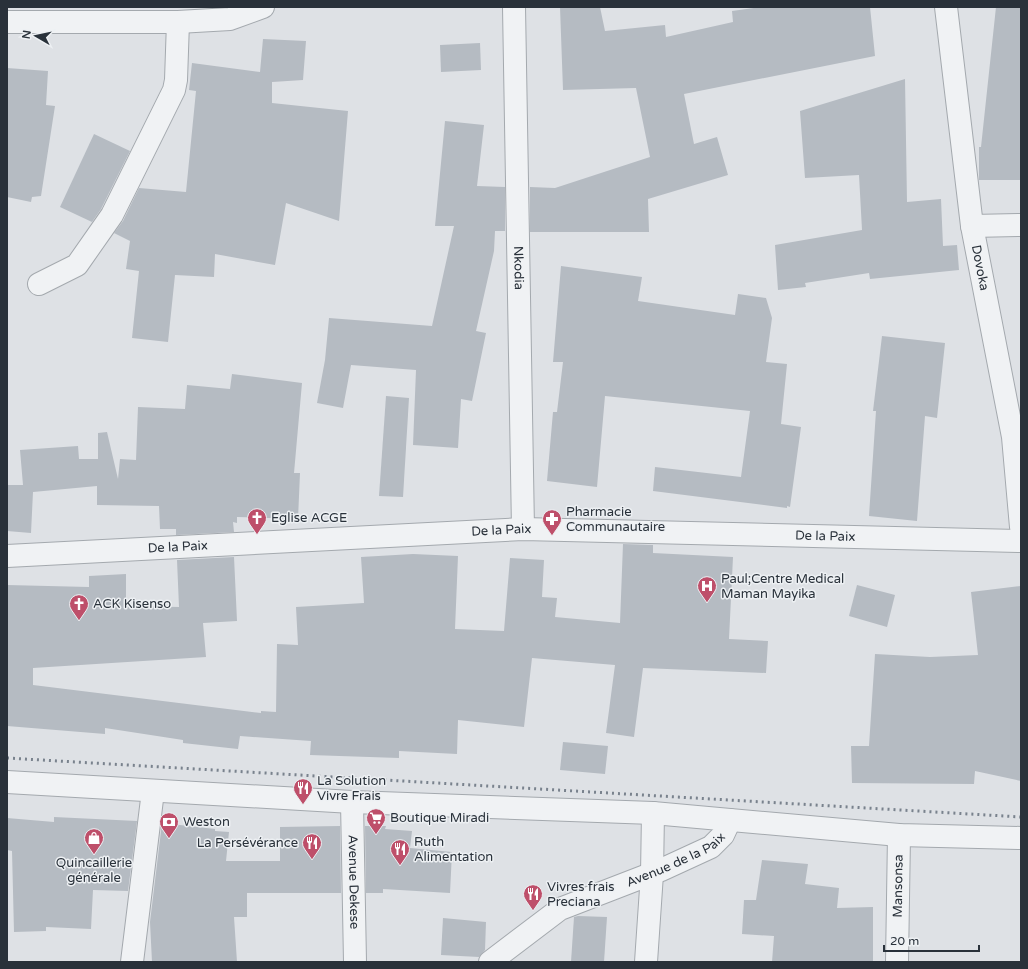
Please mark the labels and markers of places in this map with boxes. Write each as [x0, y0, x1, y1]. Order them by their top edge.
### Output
place label: Pharmacie Communautaire [566, 504, 665, 535]
church icon: Eglise ACGE [246, 507, 268, 535]
pharmacy icon: Pharmacie Communautaire [541, 508, 563, 536]
place label: Eglise ACGE [271, 510, 347, 526]
place label: Paul;Centre Medical Maman Mayika [721, 571, 844, 602]
hospital icon: Paul;Centre Medical Maman Mayika [696, 575, 718, 603]
church icon: ACK Kisenso [68, 593, 90, 621]
place label: ACK Kisenso [93, 596, 171, 612]
place label: La Solution Vivre Frais [317, 773, 386, 804]
restaurant icon: La Solution Vivre Frais [292, 777, 314, 805]
supermarket icon: Boutique Miradi [365, 807, 387, 835]
place label: Boutique Miradi [390, 810, 489, 826]
bank icon: Weston [158, 811, 180, 839]
place label: Weston [183, 814, 230, 830]
shop icon: Quincaillerie générale [83, 827, 105, 855]
restaurant icon: La Persévérance [301, 832, 323, 860]
place label: Ruth Alimentation [414, 834, 493, 865]
place label: La Persévérance [197, 835, 298, 851]
restaurant icon: Ruth Alimentation [389, 838, 411, 866]
place label: Quincaillerie générale [56, 855, 132, 886]
place label: Vivres frais Preciana [547, 879, 615, 910]
restaurant icon: Vivres frais Preciana [522, 883, 544, 911]

